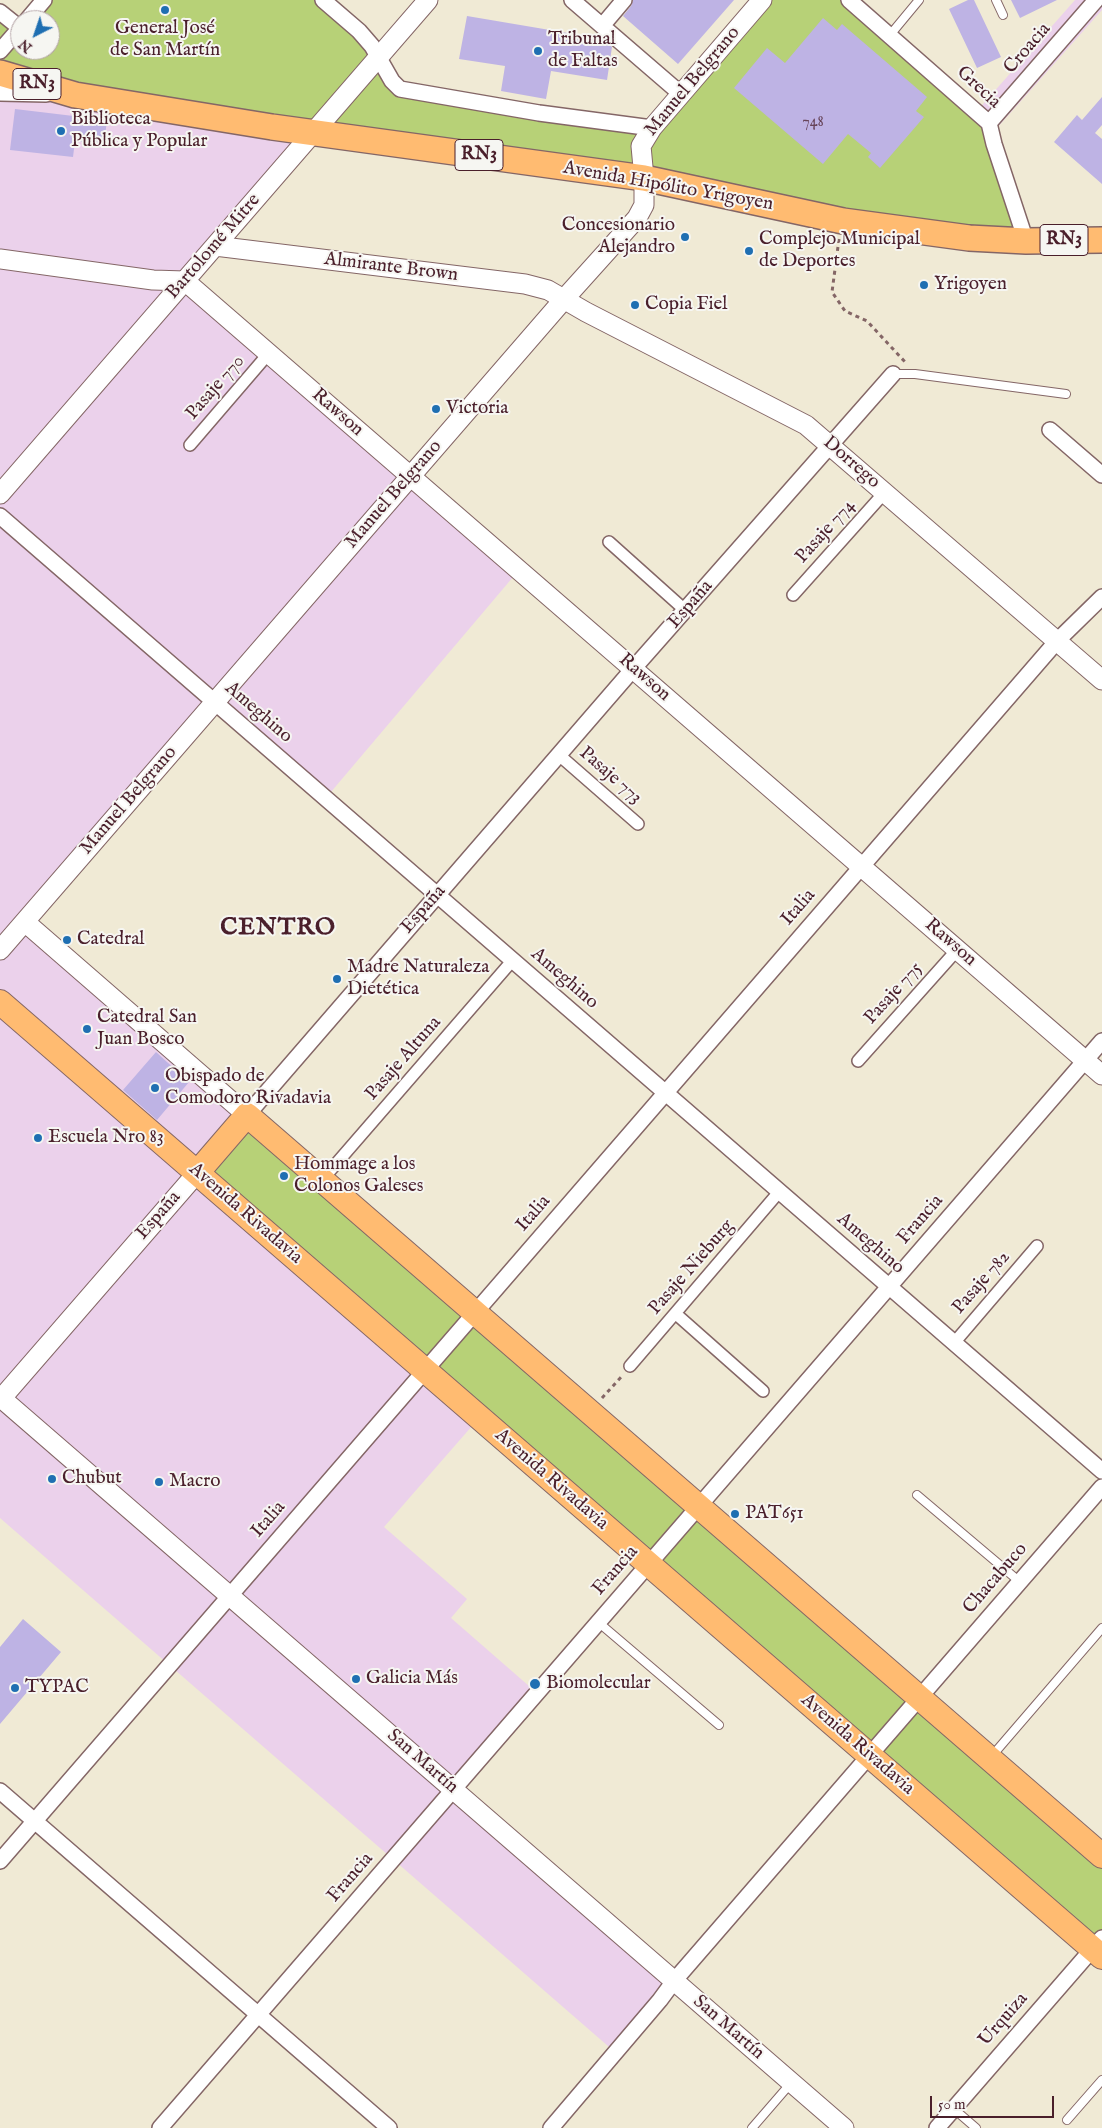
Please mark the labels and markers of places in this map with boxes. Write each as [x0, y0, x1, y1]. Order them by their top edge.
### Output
marker: General José de San Martín [159, 4, 171, 16]
place label: General José de San Martín [110, 18, 220, 62]
place label: Tribunal de Faltas [548, 29, 618, 73]
marker: Tribunal de Faltas [532, 45, 544, 57]
place label: Biblioteca Pública y Popular [71, 109, 207, 153]
marker: Biblioteca Pública y Popular [55, 125, 67, 137]
place label: Concesionario Alejandro [562, 215, 675, 259]
place label: Complejo Municipal de Deportes [759, 229, 920, 273]
marker: Concesionario Alejandro [679, 231, 691, 243]
marker: Complejo Municipal de Deportes [743, 245, 755, 257]
place label: Yrigoyen [934, 274, 1007, 296]
marker: Yrigoyen [918, 279, 930, 291]
place label: Copia Fiel [645, 294, 727, 316]
marker: Copia Fiel [629, 299, 641, 311]
place label: Victoria [446, 398, 509, 420]
marker: Victoria [430, 403, 442, 415]
place label: Catedral [77, 929, 145, 951]
marker: Catedral [61, 934, 73, 946]
place label: Madre Naturaleza Dietética [347, 957, 490, 1001]
marker: Madre Naturaleza Dietética [331, 973, 343, 985]
place label: Catedral San Juan Bosco [97, 1007, 197, 1051]
marker: Catedral San Juan Bosco [81, 1023, 93, 1035]
place label: Obispado de Comodoro Rivadavia [165, 1066, 331, 1110]
marker: Obispado de Comodoro Rivadavia [149, 1082, 161, 1094]
place label: Escuela Nro 83 [48, 1127, 164, 1149]
marker: Escuela Nro 83 [32, 1132, 44, 1144]
place label: Hommage a los Colonos Galeses [294, 1154, 423, 1198]
marker: Hommage a los Colonos Galeses [278, 1170, 290, 1182]
place label: Chubut [62, 1468, 122, 1490]
place label: Macro [169, 1471, 220, 1493]
marker: Chubut [46, 1473, 58, 1485]
marker: Macro [153, 1476, 165, 1488]
place label: PAT651 [745, 1503, 804, 1525]
marker: PAT651 [729, 1508, 741, 1520]
place label: Galicia Más [366, 1668, 458, 1690]
marker: Galicia Más [350, 1673, 362, 1685]
place label: Biomolecular [546, 1673, 651, 1695]
place label: TYPAC [25, 1677, 89, 1699]
marker: Biomolecular [528, 1677, 542, 1691]
marker: TYPAC [9, 1682, 21, 1694]

